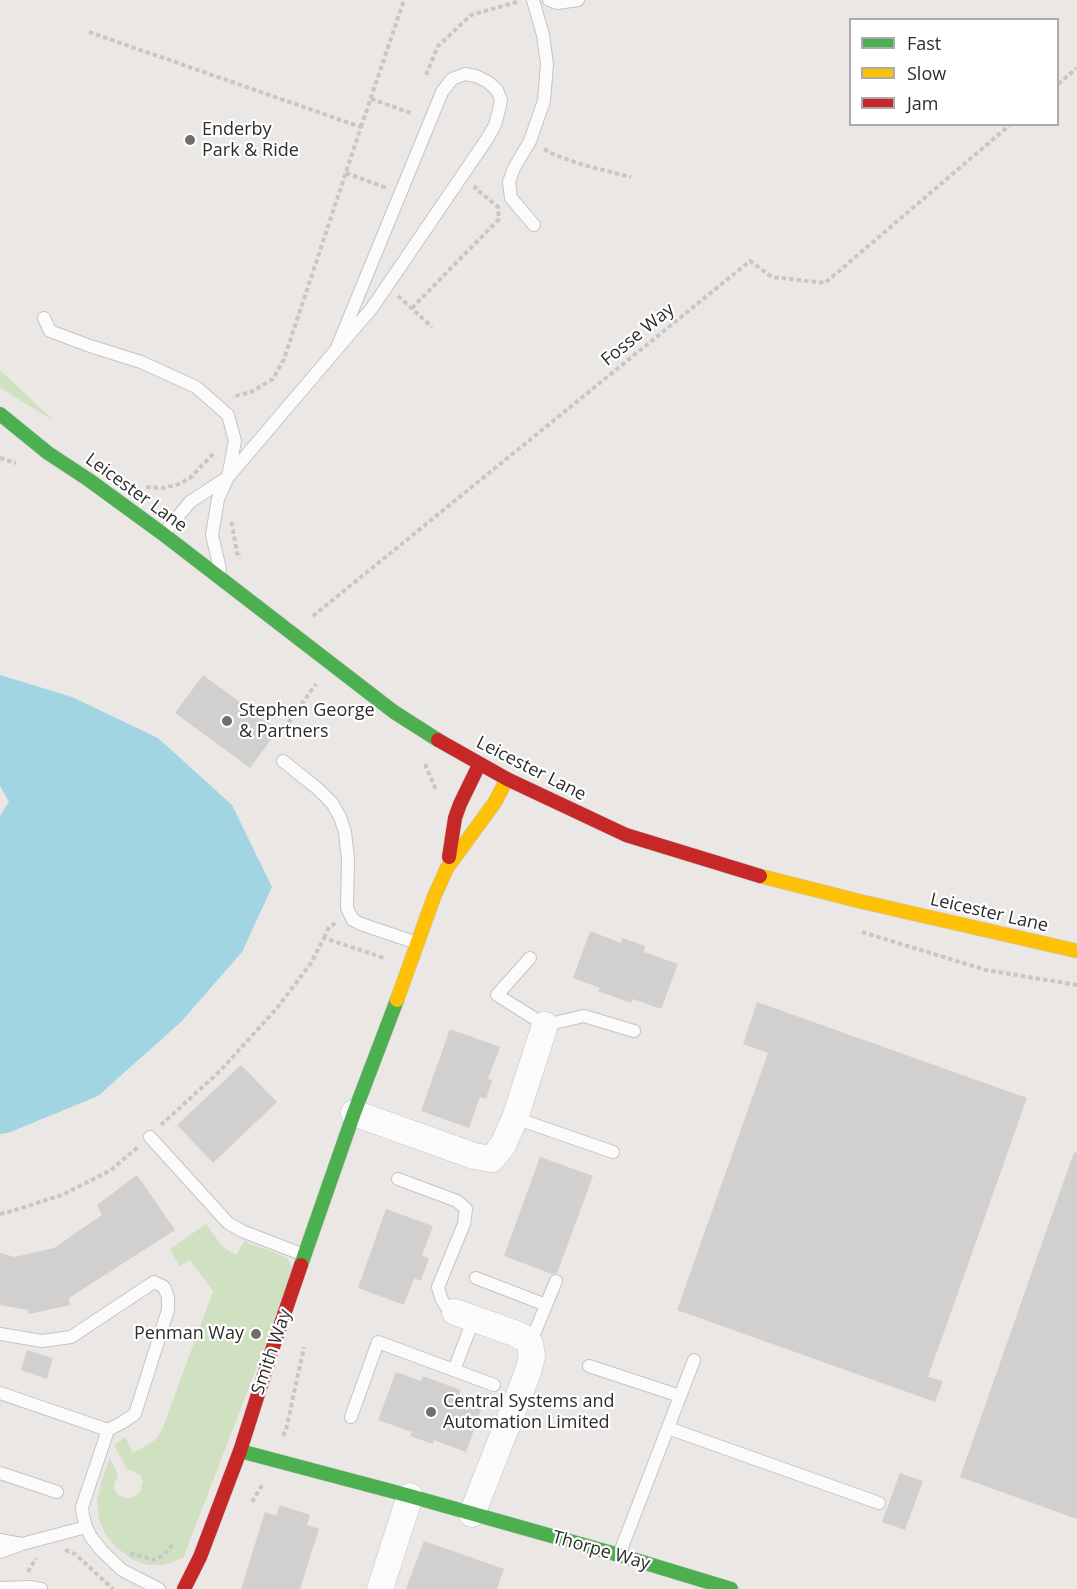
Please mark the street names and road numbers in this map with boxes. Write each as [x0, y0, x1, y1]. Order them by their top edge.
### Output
street label: Fosse Way [597, 299, 679, 371]
street label: Leicester Lane [81, 449, 191, 537]
street label: Leicester Lane [472, 732, 590, 806]
street label: Leicester Lane [928, 889, 1050, 937]
street label: Smith Way [247, 1306, 297, 1398]
street label: Thorpe Way [550, 1527, 652, 1575]

